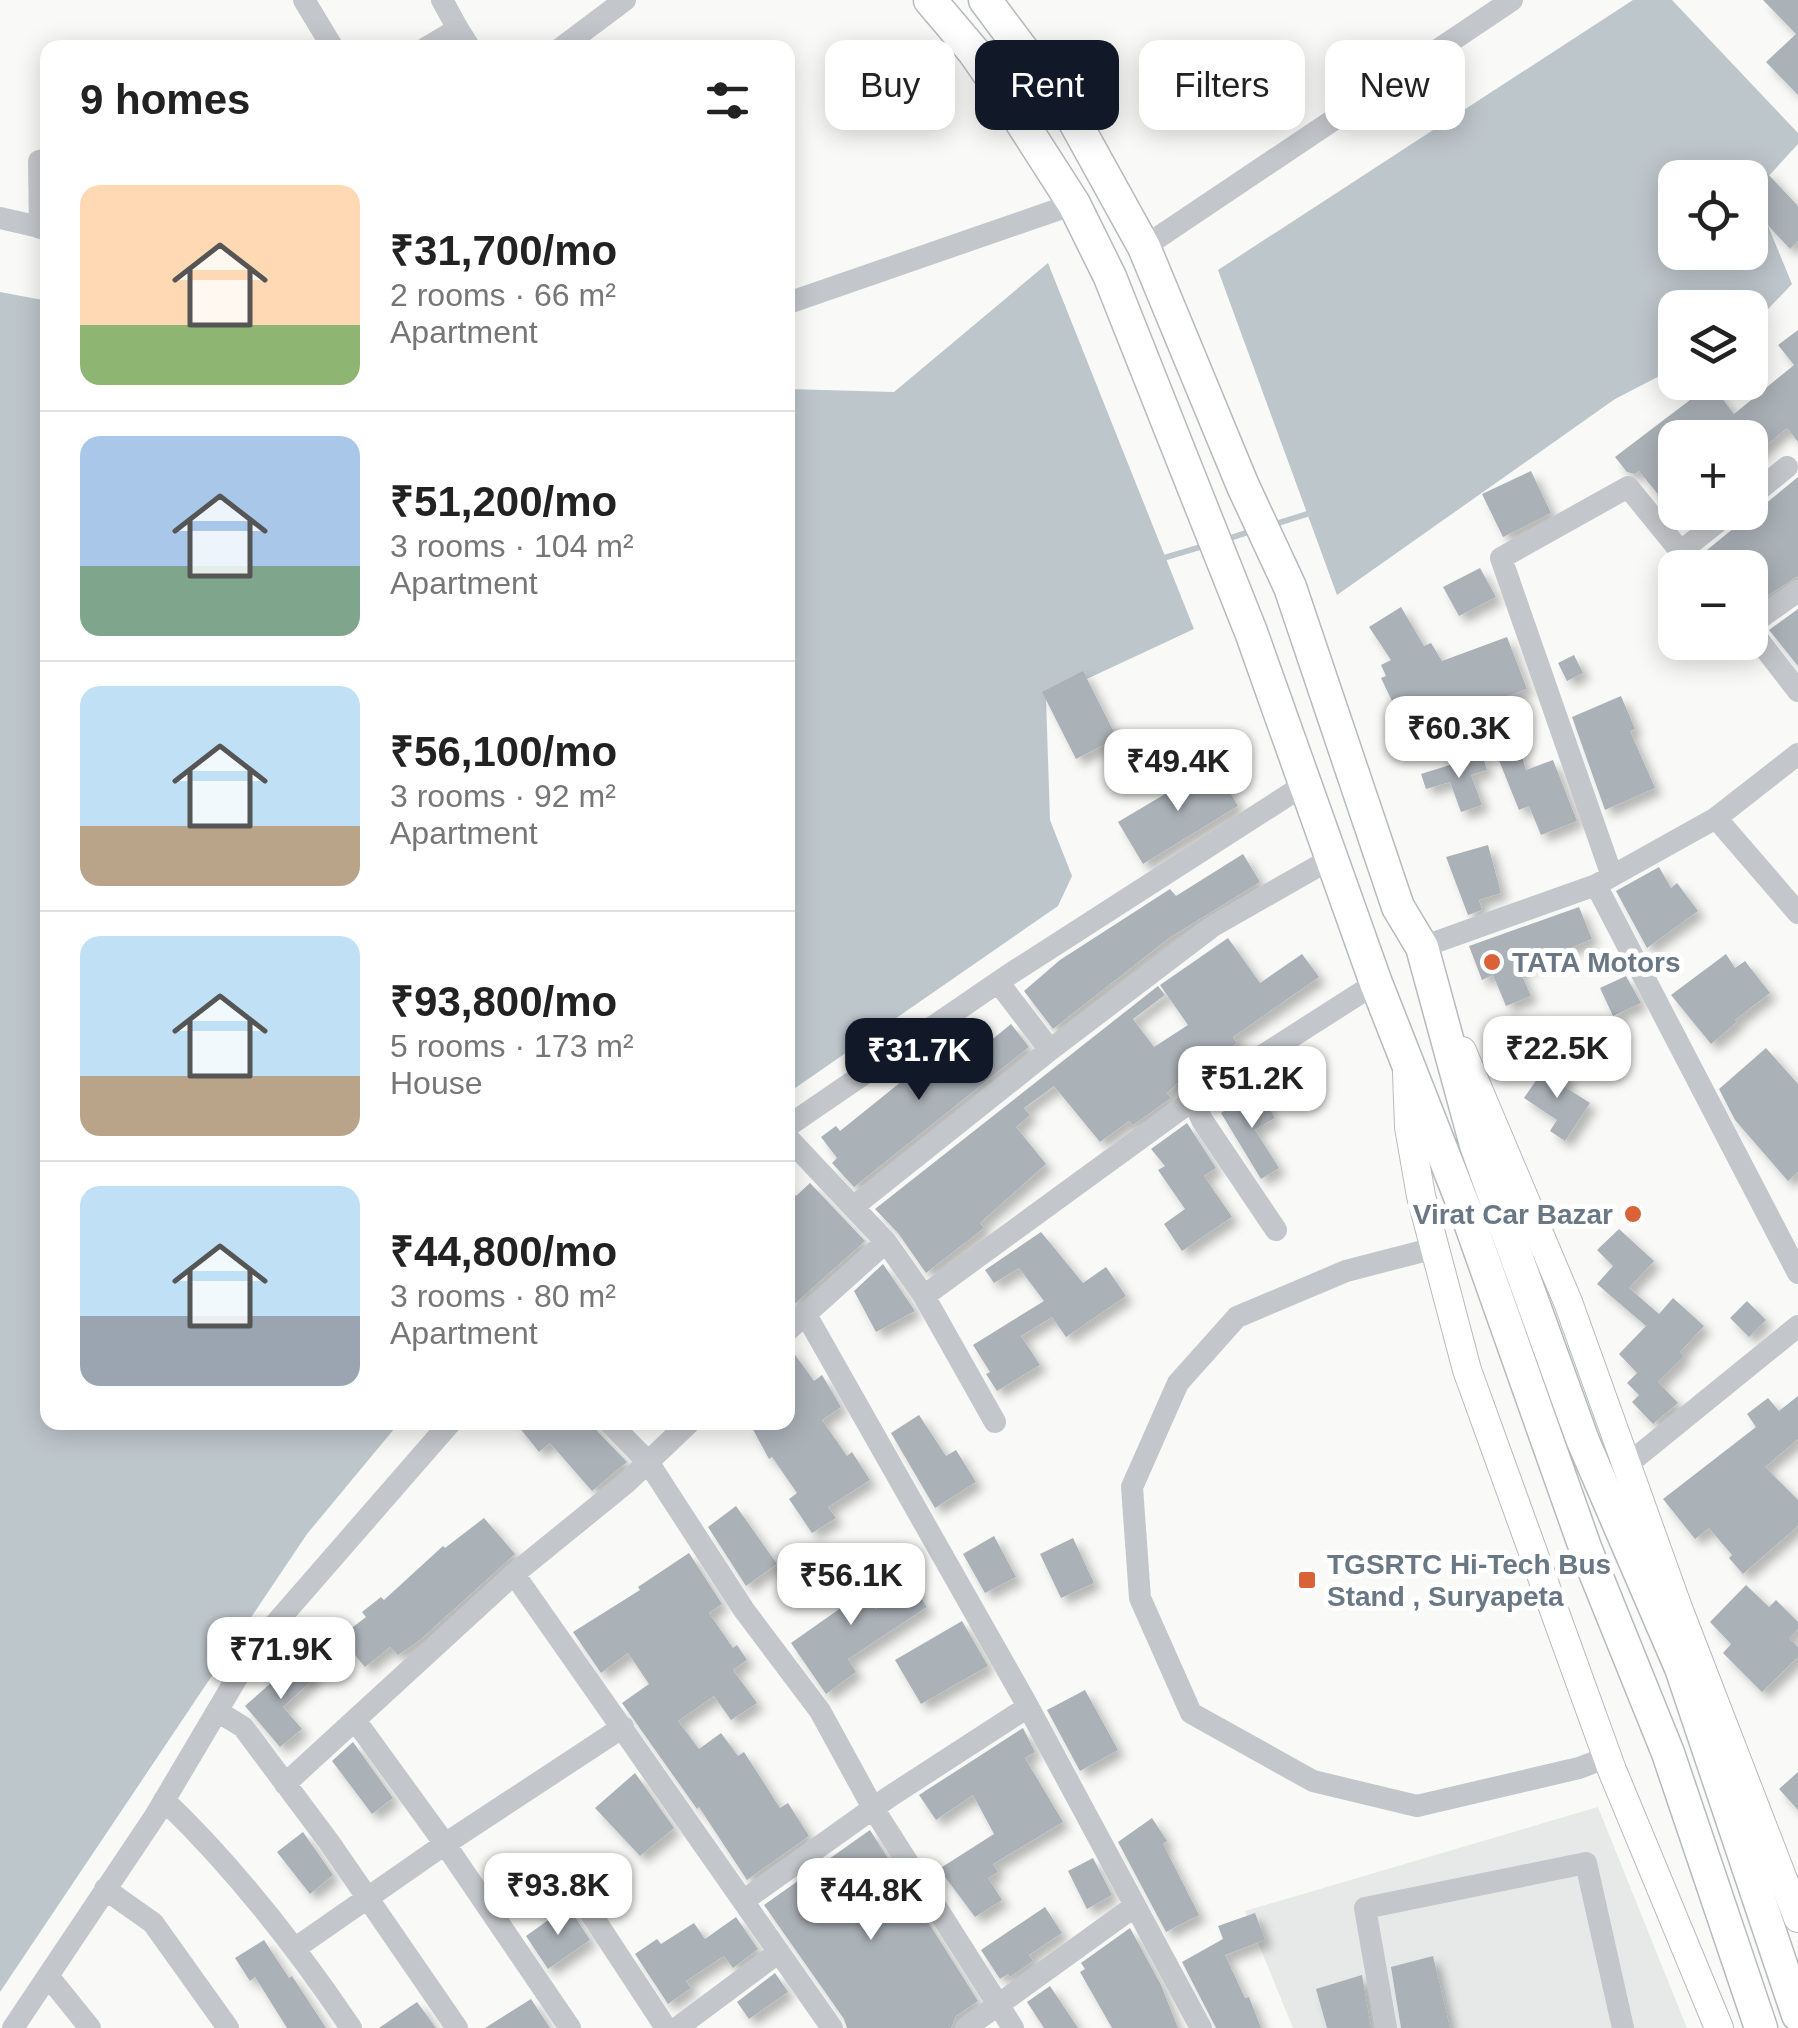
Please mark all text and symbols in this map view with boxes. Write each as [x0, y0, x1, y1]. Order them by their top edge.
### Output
chip: Buy [825, 40, 955, 130]
chip: Rent [975, 40, 1119, 130]
chip: Filters [1139, 40, 1305, 130]
chip: New [1325, 40, 1465, 130]
icon: filters [700, 73, 755, 128]
text: 9 homes [80, 76, 250, 123]
map controls [1658, 160, 1768, 660]
button: locate [1658, 160, 1768, 270]
icon: home [160, 225, 280, 345]
text: ₹31,700/mo [390, 227, 617, 274]
text: 2 rooms · 66 m² [390, 277, 616, 313]
button: layers [1658, 290, 1768, 400]
text: Apartment [390, 314, 538, 350]
button: + [1658, 420, 1768, 530]
icon: home [160, 476, 280, 596]
text: ₹51,200/mo [390, 478, 617, 525]
text: 3 rooms · 104 m² [390, 528, 634, 564]
button: − [1658, 550, 1768, 660]
text: Apartment [390, 565, 538, 601]
pin: ₹60.3K [1378, 696, 1540, 781]
text: ₹60.3K [1407, 710, 1511, 746]
icon: home [160, 726, 280, 846]
text: ₹56,100/mo [390, 728, 617, 775]
pin: ₹49.4K [1097, 729, 1259, 814]
text: ₹49.4K [1126, 743, 1230, 779]
text: 3 rooms · 92 m² [390, 778, 616, 814]
text: Apartment [390, 815, 538, 851]
place label: TATA Motors [1512, 947, 1680, 978]
marker: TATA Motors [1481, 951, 1503, 973]
icon: home [160, 976, 280, 1096]
text: ₹93,800/mo [390, 978, 617, 1025]
pin: ₹22.5K [1476, 1016, 1638, 1101]
pin: ₹31.7K [838, 1018, 1000, 1103]
text: 5 rooms · 173 m² [390, 1028, 634, 1064]
text: ₹22.5K [1505, 1030, 1609, 1066]
text: ₹31.7K [867, 1032, 971, 1068]
pin: ₹51.2K [1171, 1046, 1333, 1131]
text: ₹51.2K [1200, 1060, 1304, 1096]
text: House [390, 1065, 483, 1101]
place label: Virat Car Bazar [1413, 1199, 1613, 1230]
marker: Virat Car Bazar [1622, 1203, 1644, 1225]
icon: home [160, 1226, 280, 1346]
text: ₹44,800/mo [390, 1228, 617, 1275]
text: 3 rooms · 80 m² [390, 1278, 616, 1314]
text: Apartment [390, 1315, 538, 1351]
pin: ₹56.1K [770, 1543, 932, 1628]
place label: TGSRTC Hi-Tech Bus Stand , Suryapeta [1327, 1549, 1611, 1612]
text: ₹56.1K [799, 1557, 903, 1593]
marker: TGSRTC Hi-Tech Bus Stand , Suryapeta [1296, 1569, 1318, 1591]
pin: ₹71.9K [200, 1617, 362, 1702]
text: ₹71.9K [229, 1631, 333, 1667]
pin: ₹93.8K [477, 1853, 639, 1938]
pin: ₹44.8K [790, 1858, 952, 1943]
text: ₹93.8K [506, 1867, 610, 1903]
text: ₹44.8K [819, 1872, 923, 1908]

